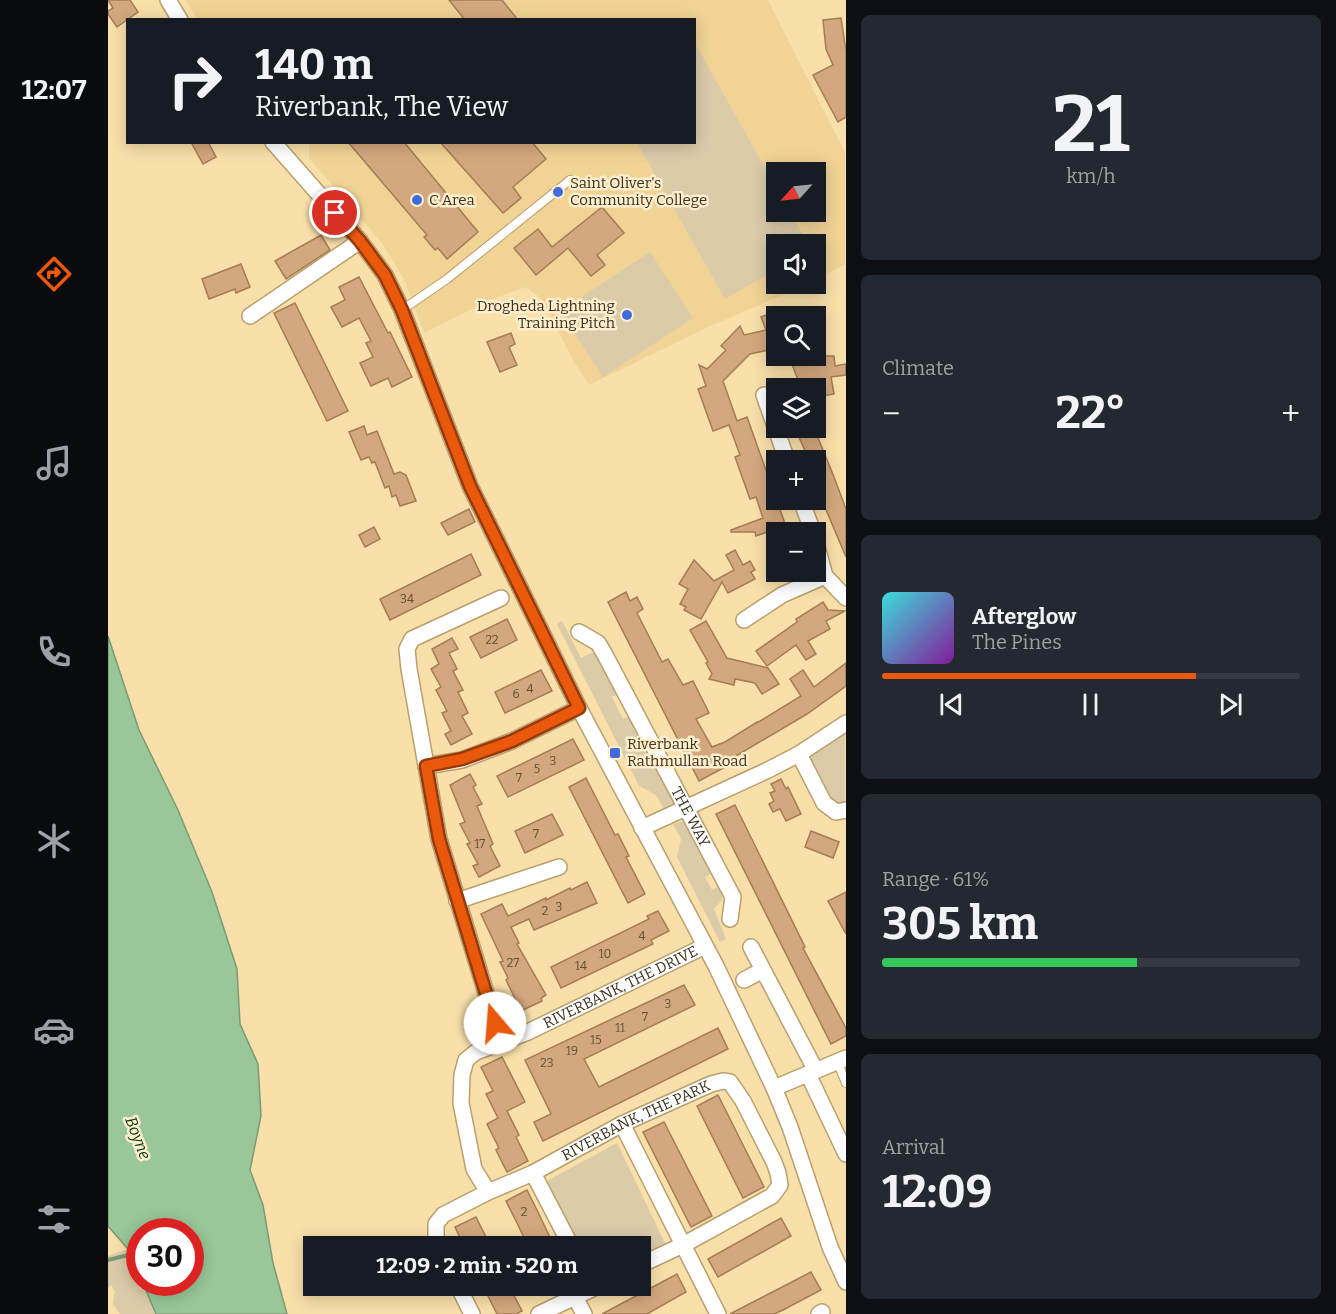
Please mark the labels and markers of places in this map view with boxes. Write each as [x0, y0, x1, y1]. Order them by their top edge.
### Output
place label: Saint Oliver's Community College [570, 174, 707, 209]
marker: Saint Oliver's Community College [551, 185, 565, 199]
pin [309, 187, 360, 238]
place label: C Area [429, 191, 475, 209]
marker: C Area [410, 193, 424, 207]
place label: Drogheda Lightning Training Pitch [477, 297, 616, 332]
marker: Drogheda Lightning Training Pitch [620, 308, 634, 322]
place label: Riverbank Rathmullan Road [627, 735, 748, 770]
marker: Riverbank Rathmullan Road [608, 746, 622, 760]

